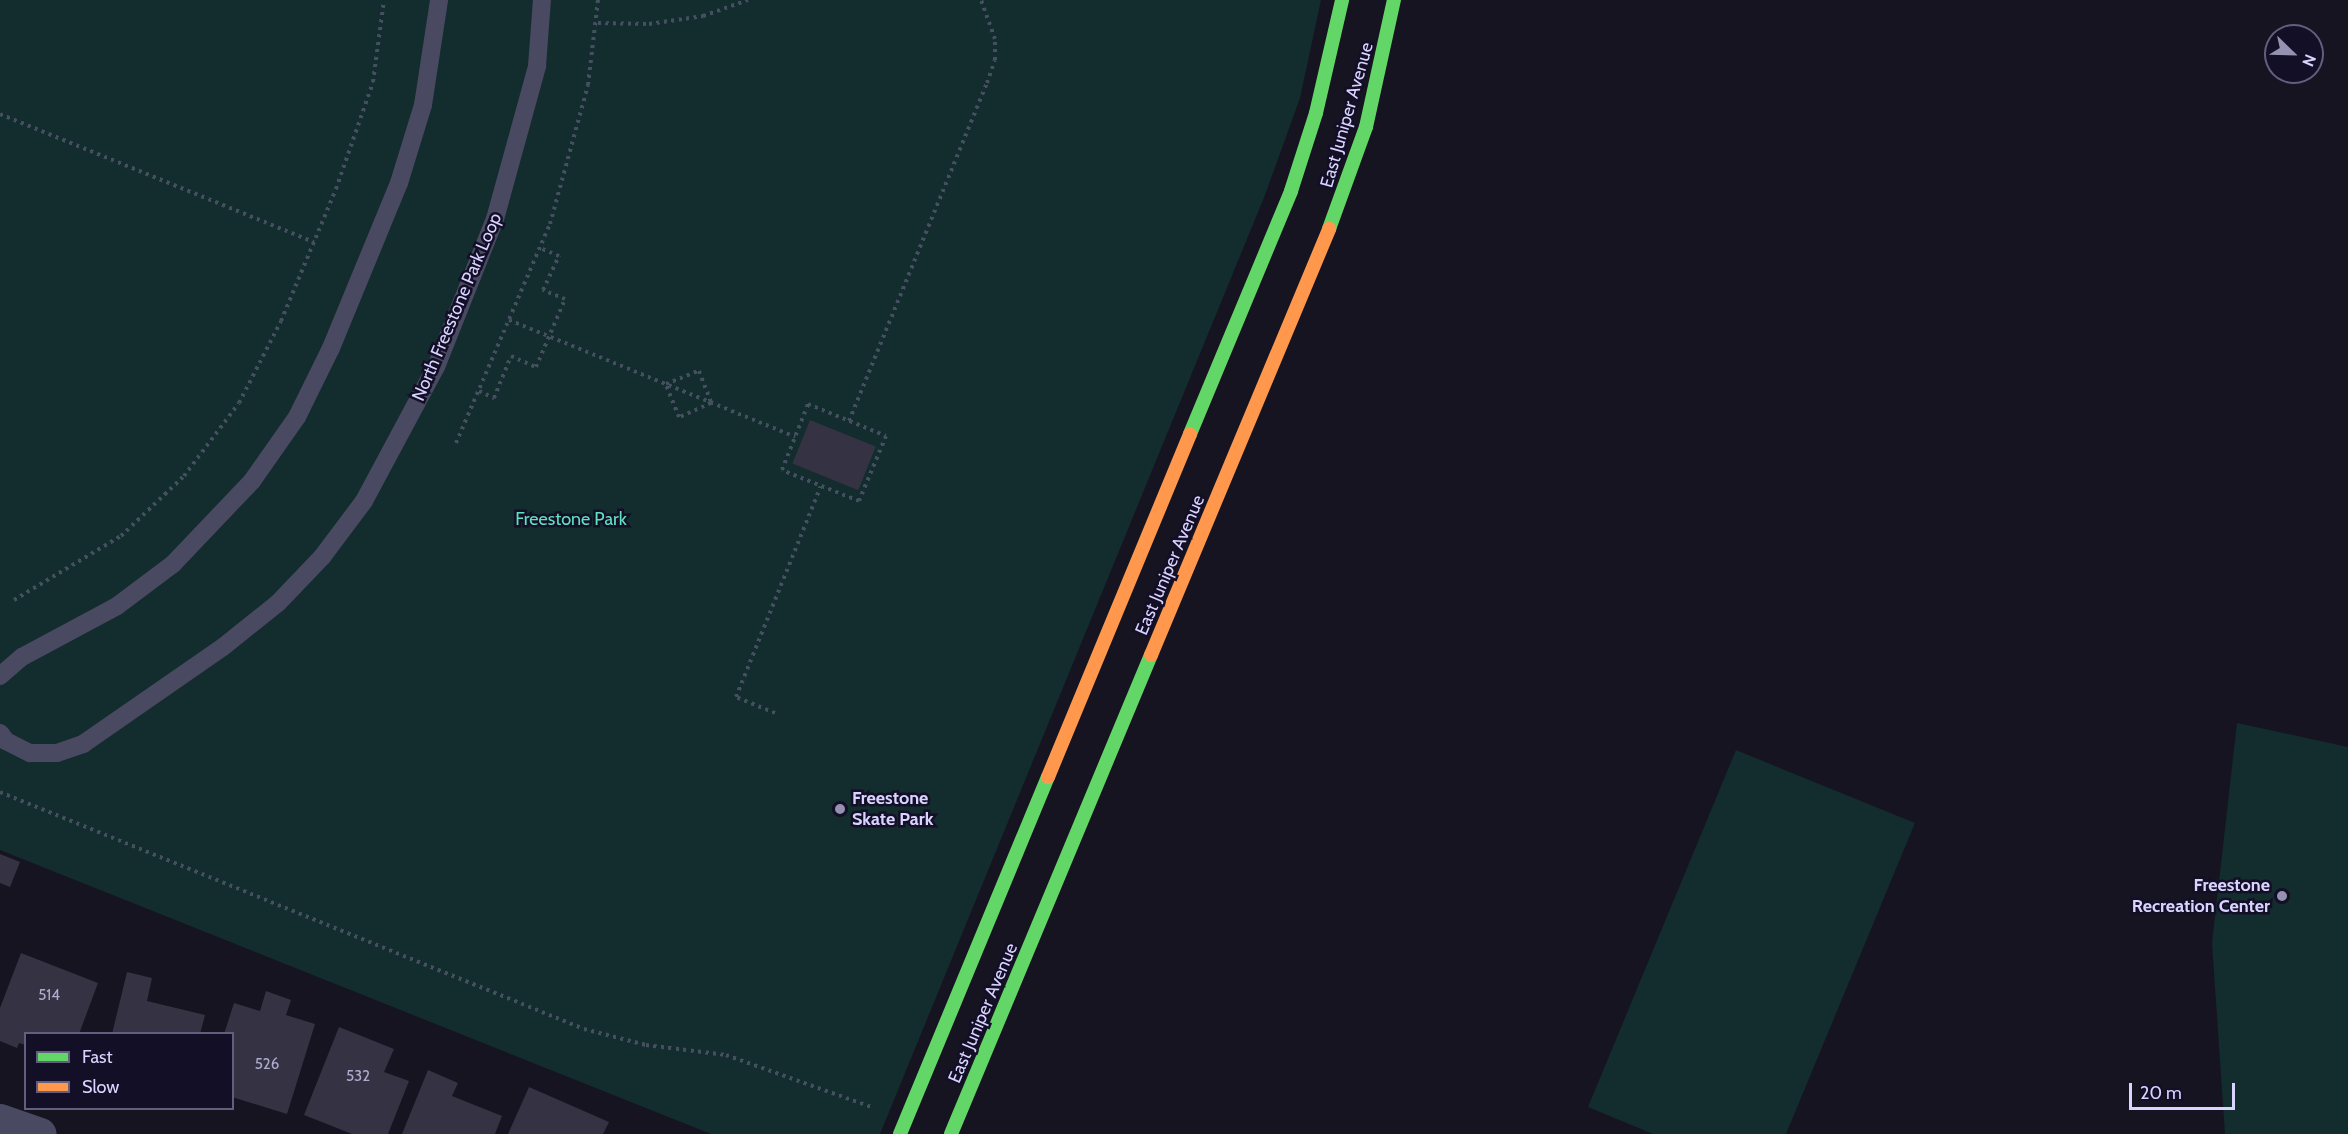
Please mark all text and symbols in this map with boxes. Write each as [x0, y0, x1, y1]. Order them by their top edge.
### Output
north arrow [2264, 24, 2324, 84]
street label: East Juniper Avenue [1316, 40, 1378, 190]
text: N [2298, 52, 2320, 69]
street label: North Freestone Park Loop [408, 210, 506, 404]
street label: East Juniper Avenue [1131, 492, 1209, 638]
park label: Freestone Park [515, 508, 627, 530]
place label: Freestone Skate Park [852, 788, 933, 830]
marker: Freestone Skate Park [833, 802, 847, 816]
place label: Freestone Recreation Center [2132, 875, 2270, 918]
marker: Freestone Recreation Center [2275, 889, 2289, 903]
street label: East Juniper Avenue [944, 940, 1022, 1086]
house number: 514 [38, 987, 60, 1005]
legend [24, 1032, 234, 1110]
text: Fast [82, 1046, 113, 1068]
house number: 526 [255, 1056, 279, 1074]
house number: 532 [346, 1068, 370, 1086]
scale bar [2132, 1071, 2238, 1109]
text: Slow [82, 1076, 119, 1098]
text: 20 m [2140, 1082, 2182, 1104]

